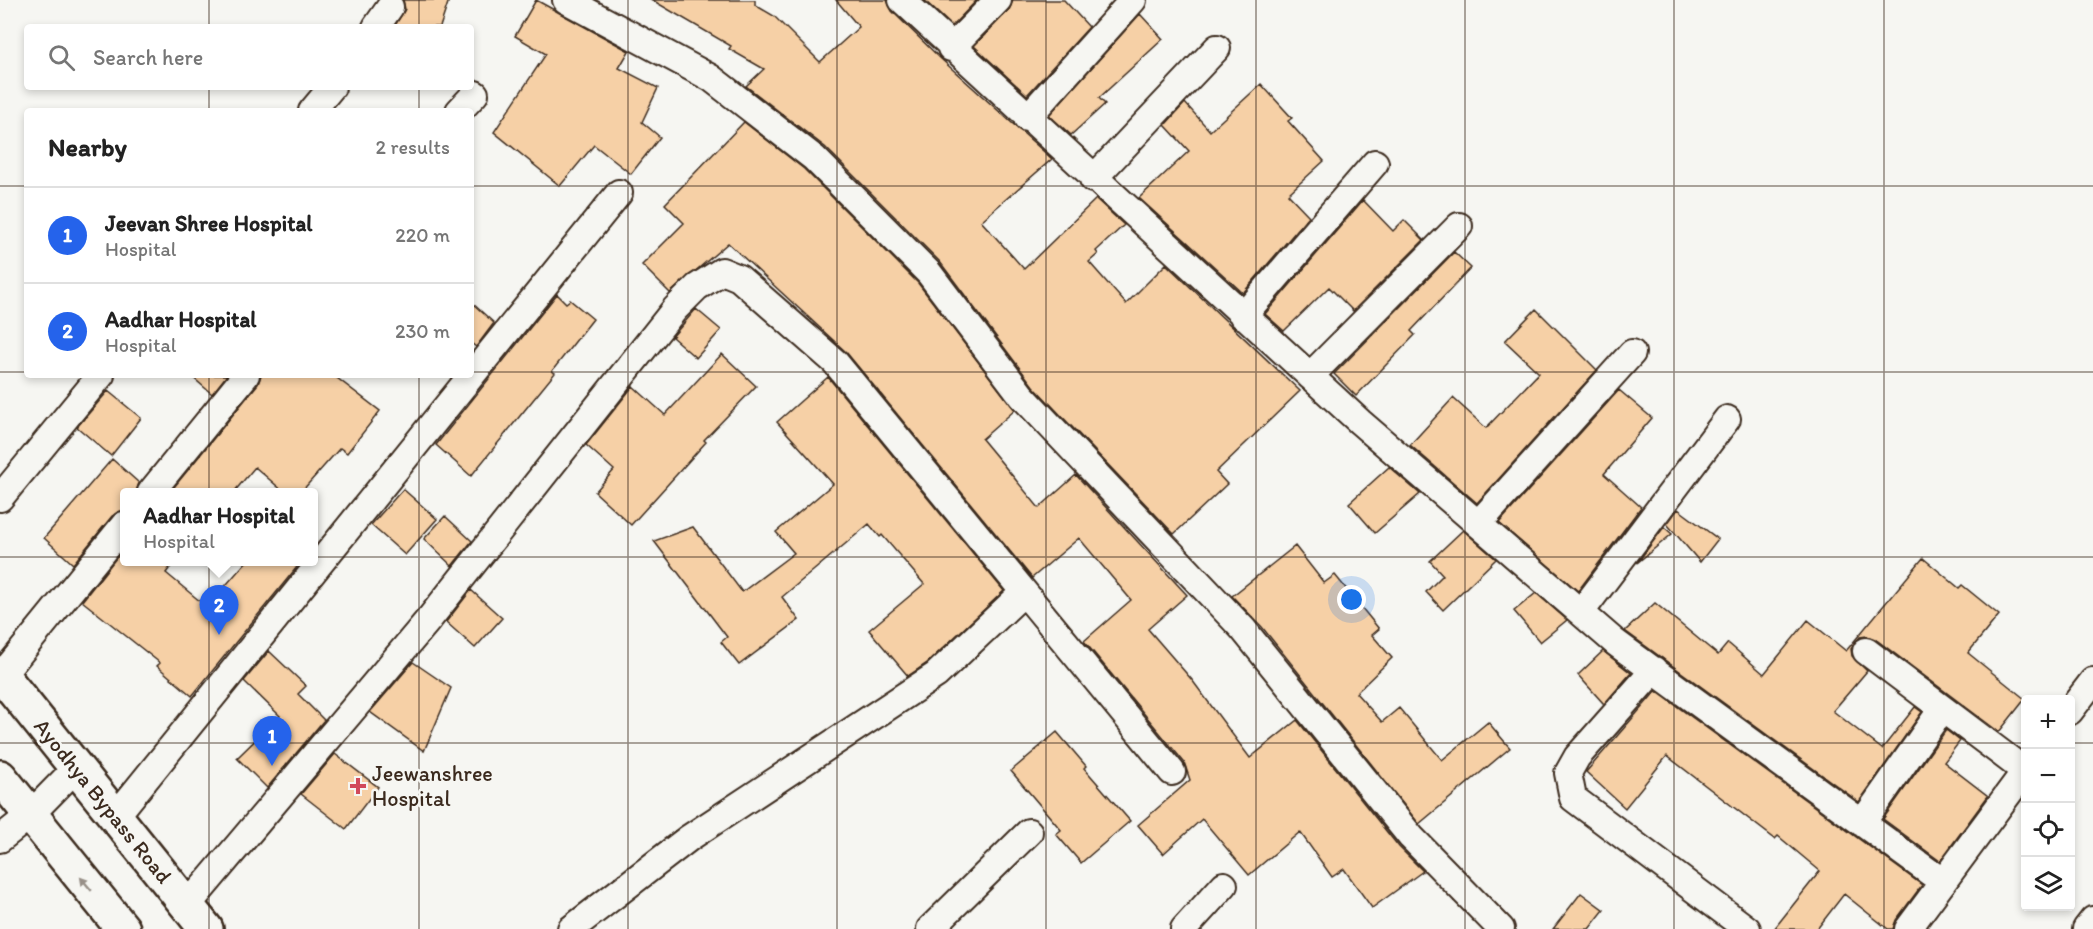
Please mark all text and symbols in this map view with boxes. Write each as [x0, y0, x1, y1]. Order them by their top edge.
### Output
search box [24, 24, 474, 90]
icon: search [45, 41, 78, 74]
text: Search here [93, 44, 203, 71]
text: Nearby [48, 131, 127, 163]
text: 2 results [376, 135, 450, 159]
text: Jeevan Shree Hospital [105, 210, 312, 237]
text: 1 [63, 223, 72, 247]
text: 220 m [395, 223, 450, 247]
text: Hospital [105, 237, 177, 261]
text: Aadhar Hospital [105, 306, 256, 333]
text: 2 [62, 319, 73, 343]
text: 230 m [395, 319, 450, 343]
text: Hospital [105, 333, 177, 357]
popup [120, 488, 318, 566]
text: Aadhar Hospital [143, 502, 295, 529]
text: Hospital [143, 529, 215, 553]
your location [1337, 585, 1366, 614]
pin: 2 [200, 586, 238, 635]
map controls [2021, 695, 2075, 911]
button: + [2021, 695, 2075, 749]
street label: Ayodhya Bypass Road [28, 713, 178, 889]
pin: 1 [252, 716, 292, 766]
button: − [2021, 749, 2075, 803]
place label: Jeewanshree Hospital [372, 760, 493, 812]
marker: Jeewanshree Hospital [349, 777, 367, 795]
button: locate [2021, 803, 2075, 857]
button: layers [2021, 857, 2075, 911]
one-way arrow [79, 876, 92, 892]

